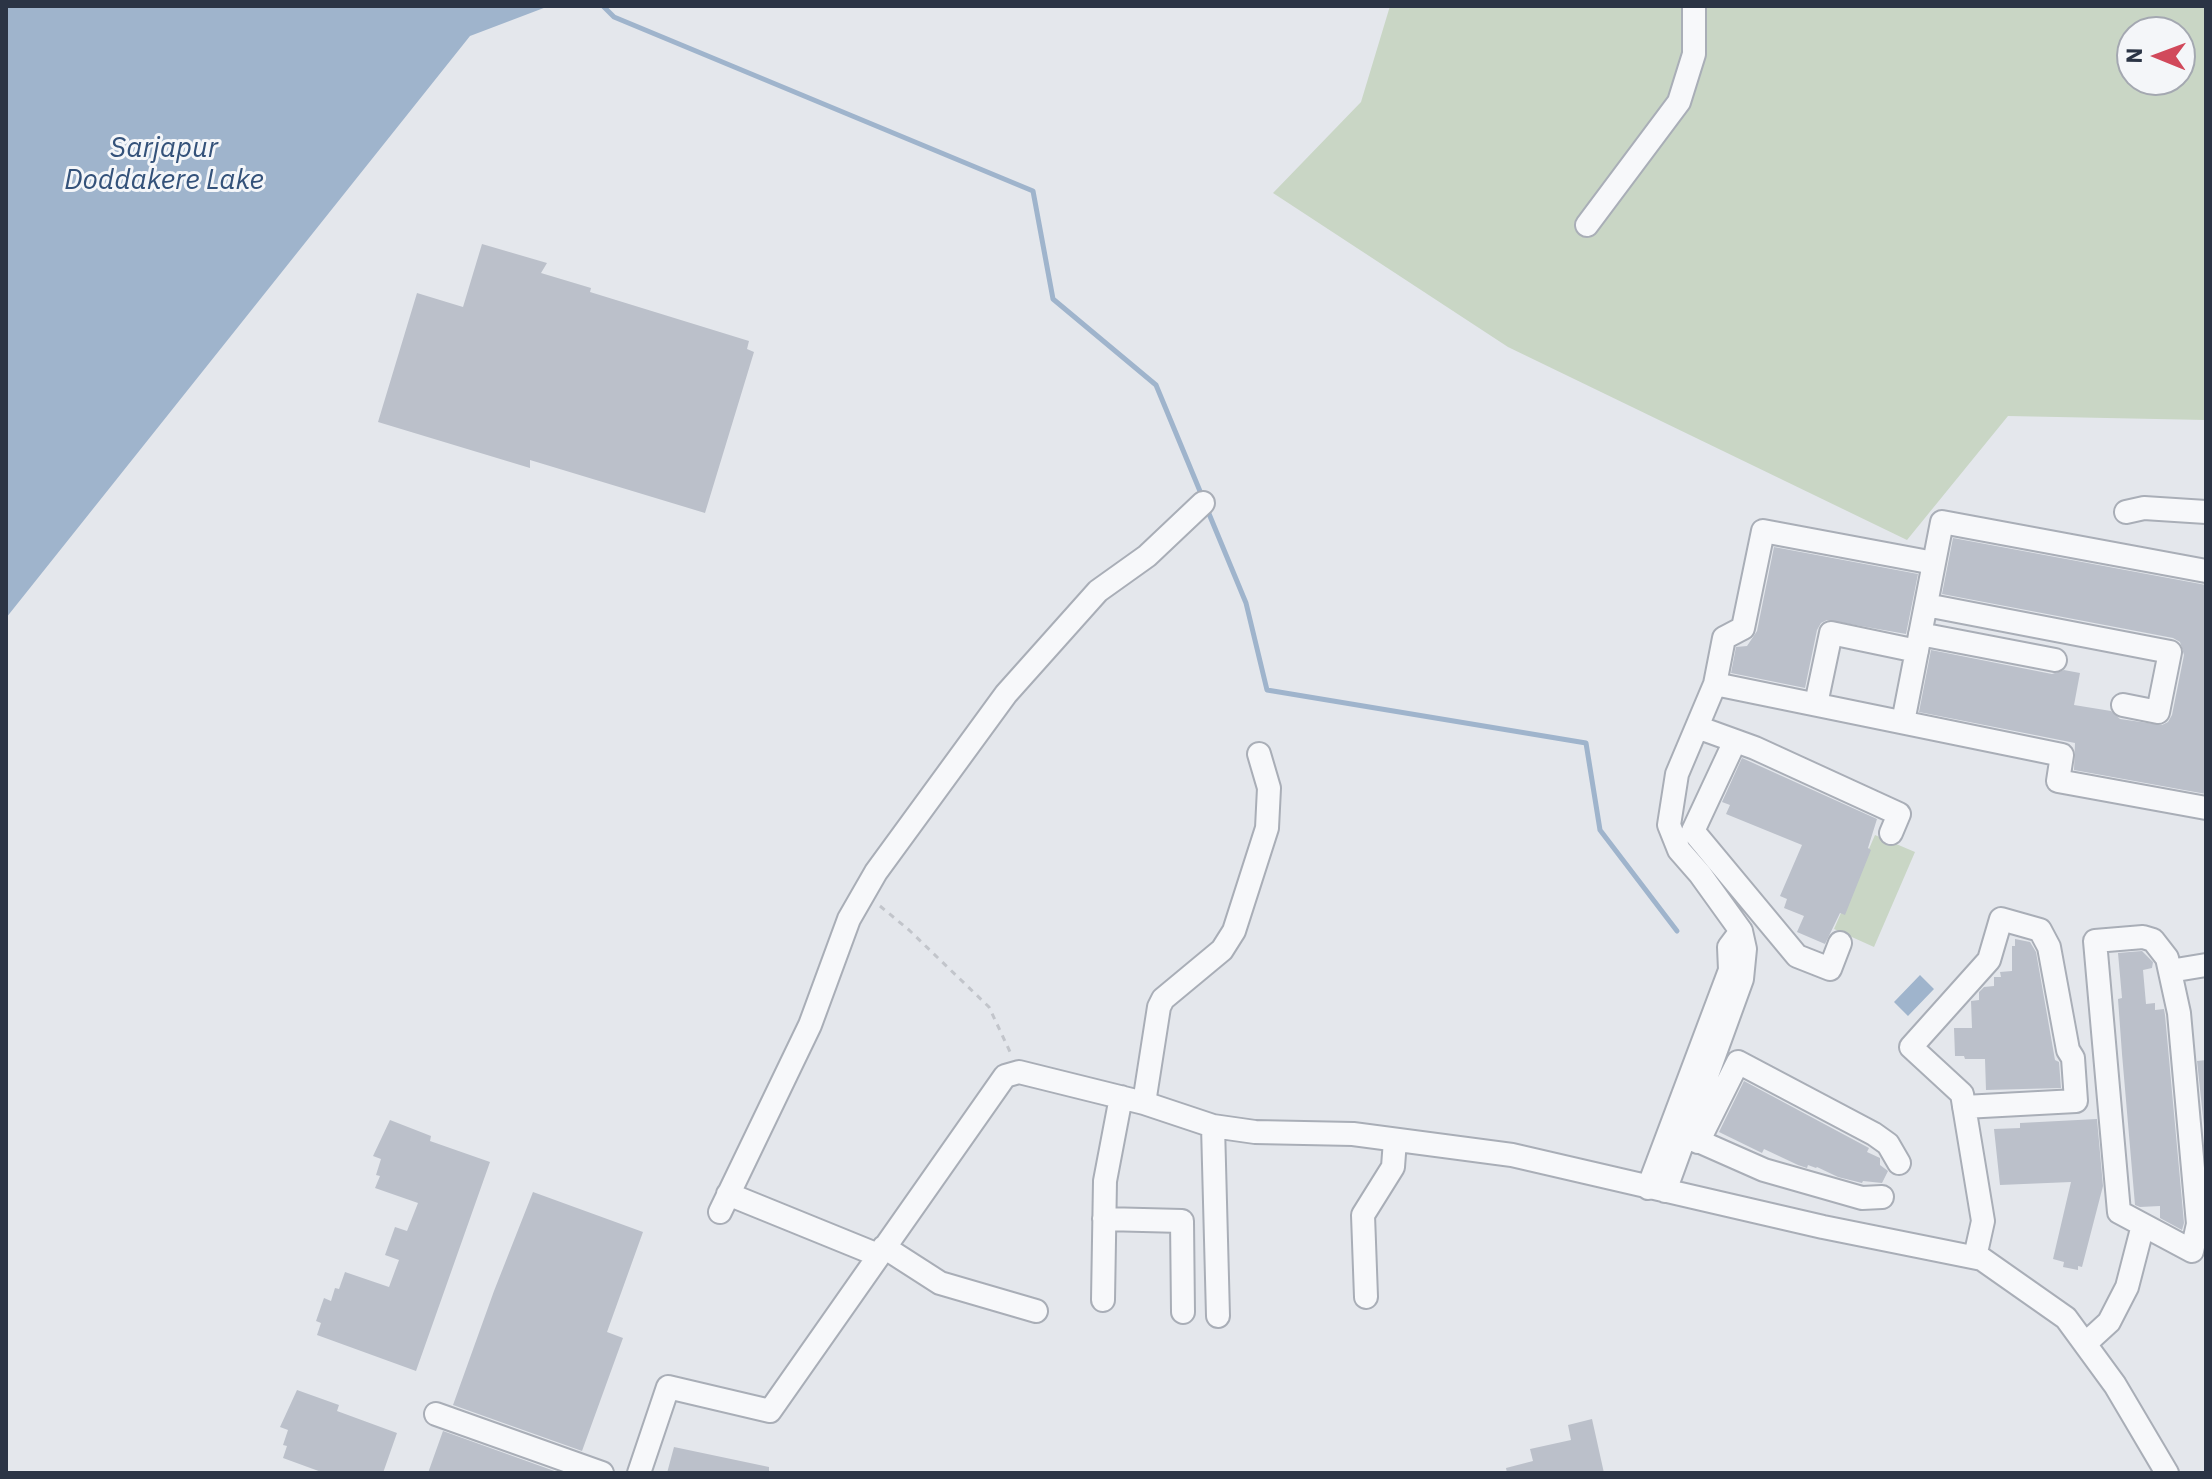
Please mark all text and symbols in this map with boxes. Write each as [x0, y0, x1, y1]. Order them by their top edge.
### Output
north arrow [2116, 16, 2196, 96]
text: N [2119, 47, 2148, 64]
water label: Sarjapur Doddakere Lake [64, 132, 264, 198]

